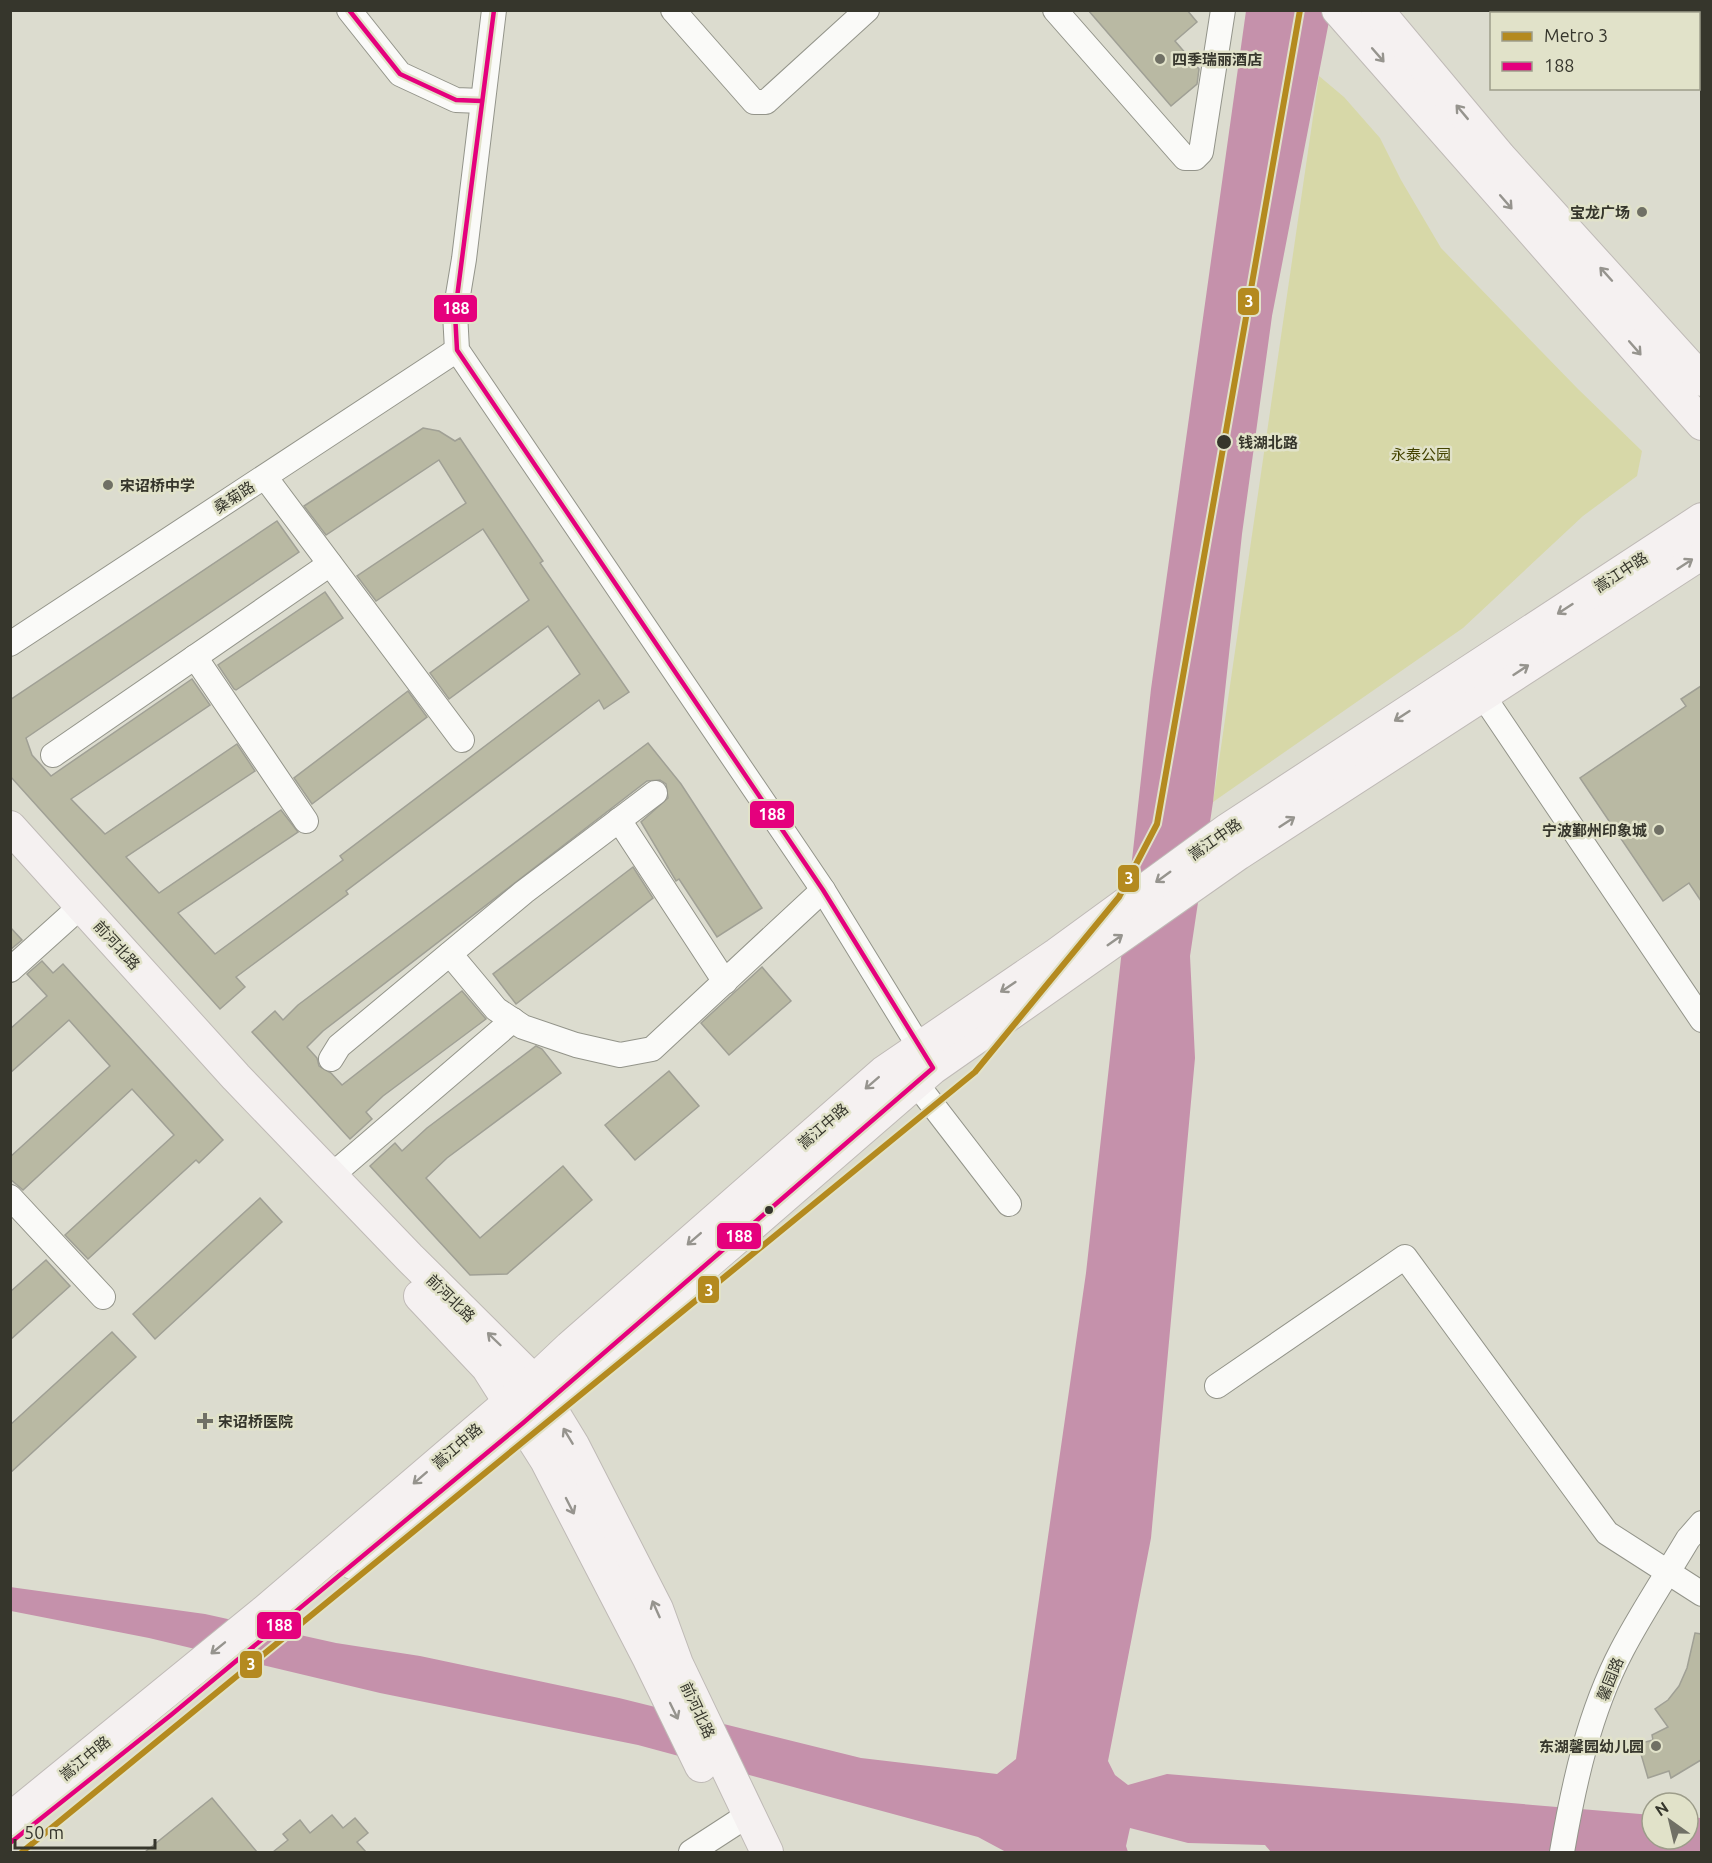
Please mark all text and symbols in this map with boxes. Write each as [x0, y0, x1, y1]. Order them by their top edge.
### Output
legend [1490, 12, 1700, 90]
text: Metro 3 [1544, 25, 1608, 45]
one-way arrow [1371, 47, 1385, 62]
place label: 四季瑞丽酒店 [1172, 51, 1262, 68]
marker: 四季瑞丽酒店 [1153, 52, 1167, 66]
text: 188 [1544, 55, 1574, 75]
one-way arrow [1456, 104, 1469, 120]
one-way arrow [1499, 194, 1513, 209]
place label: 宝龙广场 [1570, 204, 1630, 221]
marker: 宝龙广场 [1635, 205, 1649, 219]
one-way arrow [1599, 267, 1613, 282]
line badge: 3 [1237, 287, 1260, 316]
text: 3 [1244, 292, 1254, 310]
line badge: 188 [433, 294, 478, 323]
text: 188 [442, 299, 470, 317]
one-way arrow [1628, 341, 1642, 356]
marker: 钱湖北路 [1215, 433, 1233, 451]
place label: 钱湖北路 [1238, 434, 1298, 451]
park label: 永泰公园 [1391, 446, 1451, 463]
place label: 宋诏桥中学 [120, 477, 195, 494]
marker: 宋诏桥中学 [101, 478, 115, 492]
street label: 桑菊路 [210, 478, 258, 516]
street label: 嵩江中路 [1591, 549, 1651, 595]
one-way arrow [1676, 558, 1693, 570]
one-way arrow [1557, 603, 1574, 615]
one-way arrow [1512, 664, 1529, 676]
one-way arrow [1393, 709, 1410, 722]
line badge: 188 [749, 800, 795, 829]
text: 188 [758, 805, 786, 823]
street label: 嵩江中路 [1186, 815, 1244, 863]
one-way arrow [1278, 816, 1295, 828]
place label: 宁波鄞州印象城 [1542, 822, 1647, 839]
marker: 宁波鄞州印象城 [1652, 823, 1666, 837]
line badge: 3 [1117, 864, 1140, 893]
text: 3 [1124, 869, 1134, 887]
one-way arrow [1155, 871, 1171, 883]
street label: 前河北路 [91, 917, 143, 973]
one-way arrow [1106, 934, 1122, 946]
one-way arrow [1001, 981, 1017, 993]
one-way arrow [865, 1076, 880, 1090]
street label: 嵩江中路 [795, 1100, 851, 1152]
unlabelled marker [763, 1204, 775, 1216]
line badge: 188 [716, 1222, 762, 1250]
text: 188 [725, 1227, 753, 1245]
one-way arrow [686, 1232, 701, 1246]
street label: 前河北路 [424, 1271, 478, 1325]
line badge: 3 [697, 1275, 720, 1304]
text: 3 [704, 1281, 714, 1299]
one-way arrow [486, 1332, 501, 1347]
marker: 宋诏桥医院 [196, 1412, 214, 1430]
place label: 宋诏桥医院 [218, 1413, 293, 1430]
street label: 嵩江中路 [429, 1420, 485, 1472]
one-way arrow [561, 1428, 573, 1445]
one-way arrow [412, 1471, 428, 1484]
one-way arrow [564, 1497, 576, 1515]
one-way arrow [650, 1601, 661, 1619]
line badge: 188 [256, 1611, 302, 1640]
text: 188 [265, 1616, 293, 1634]
one-way arrow [211, 1642, 227, 1655]
line badge: 3 [239, 1650, 263, 1679]
text: 3 [246, 1655, 256, 1673]
street label: 馨园路 [1594, 1655, 1626, 1703]
street label: 前河北路 [678, 1679, 718, 1741]
one-way arrow [669, 1702, 681, 1720]
street label: 嵩江中路 [56, 1733, 114, 1783]
place label: 东湖馨园幼儿园 [1539, 1738, 1644, 1755]
marker: 东湖馨园幼儿园 [1649, 1739, 1663, 1753]
north arrow [1640, 1791, 1700, 1851]
text: N [1652, 1798, 1672, 1819]
scale bar [15, 1812, 154, 1850]
text: 50 m [24, 1822, 64, 1842]

